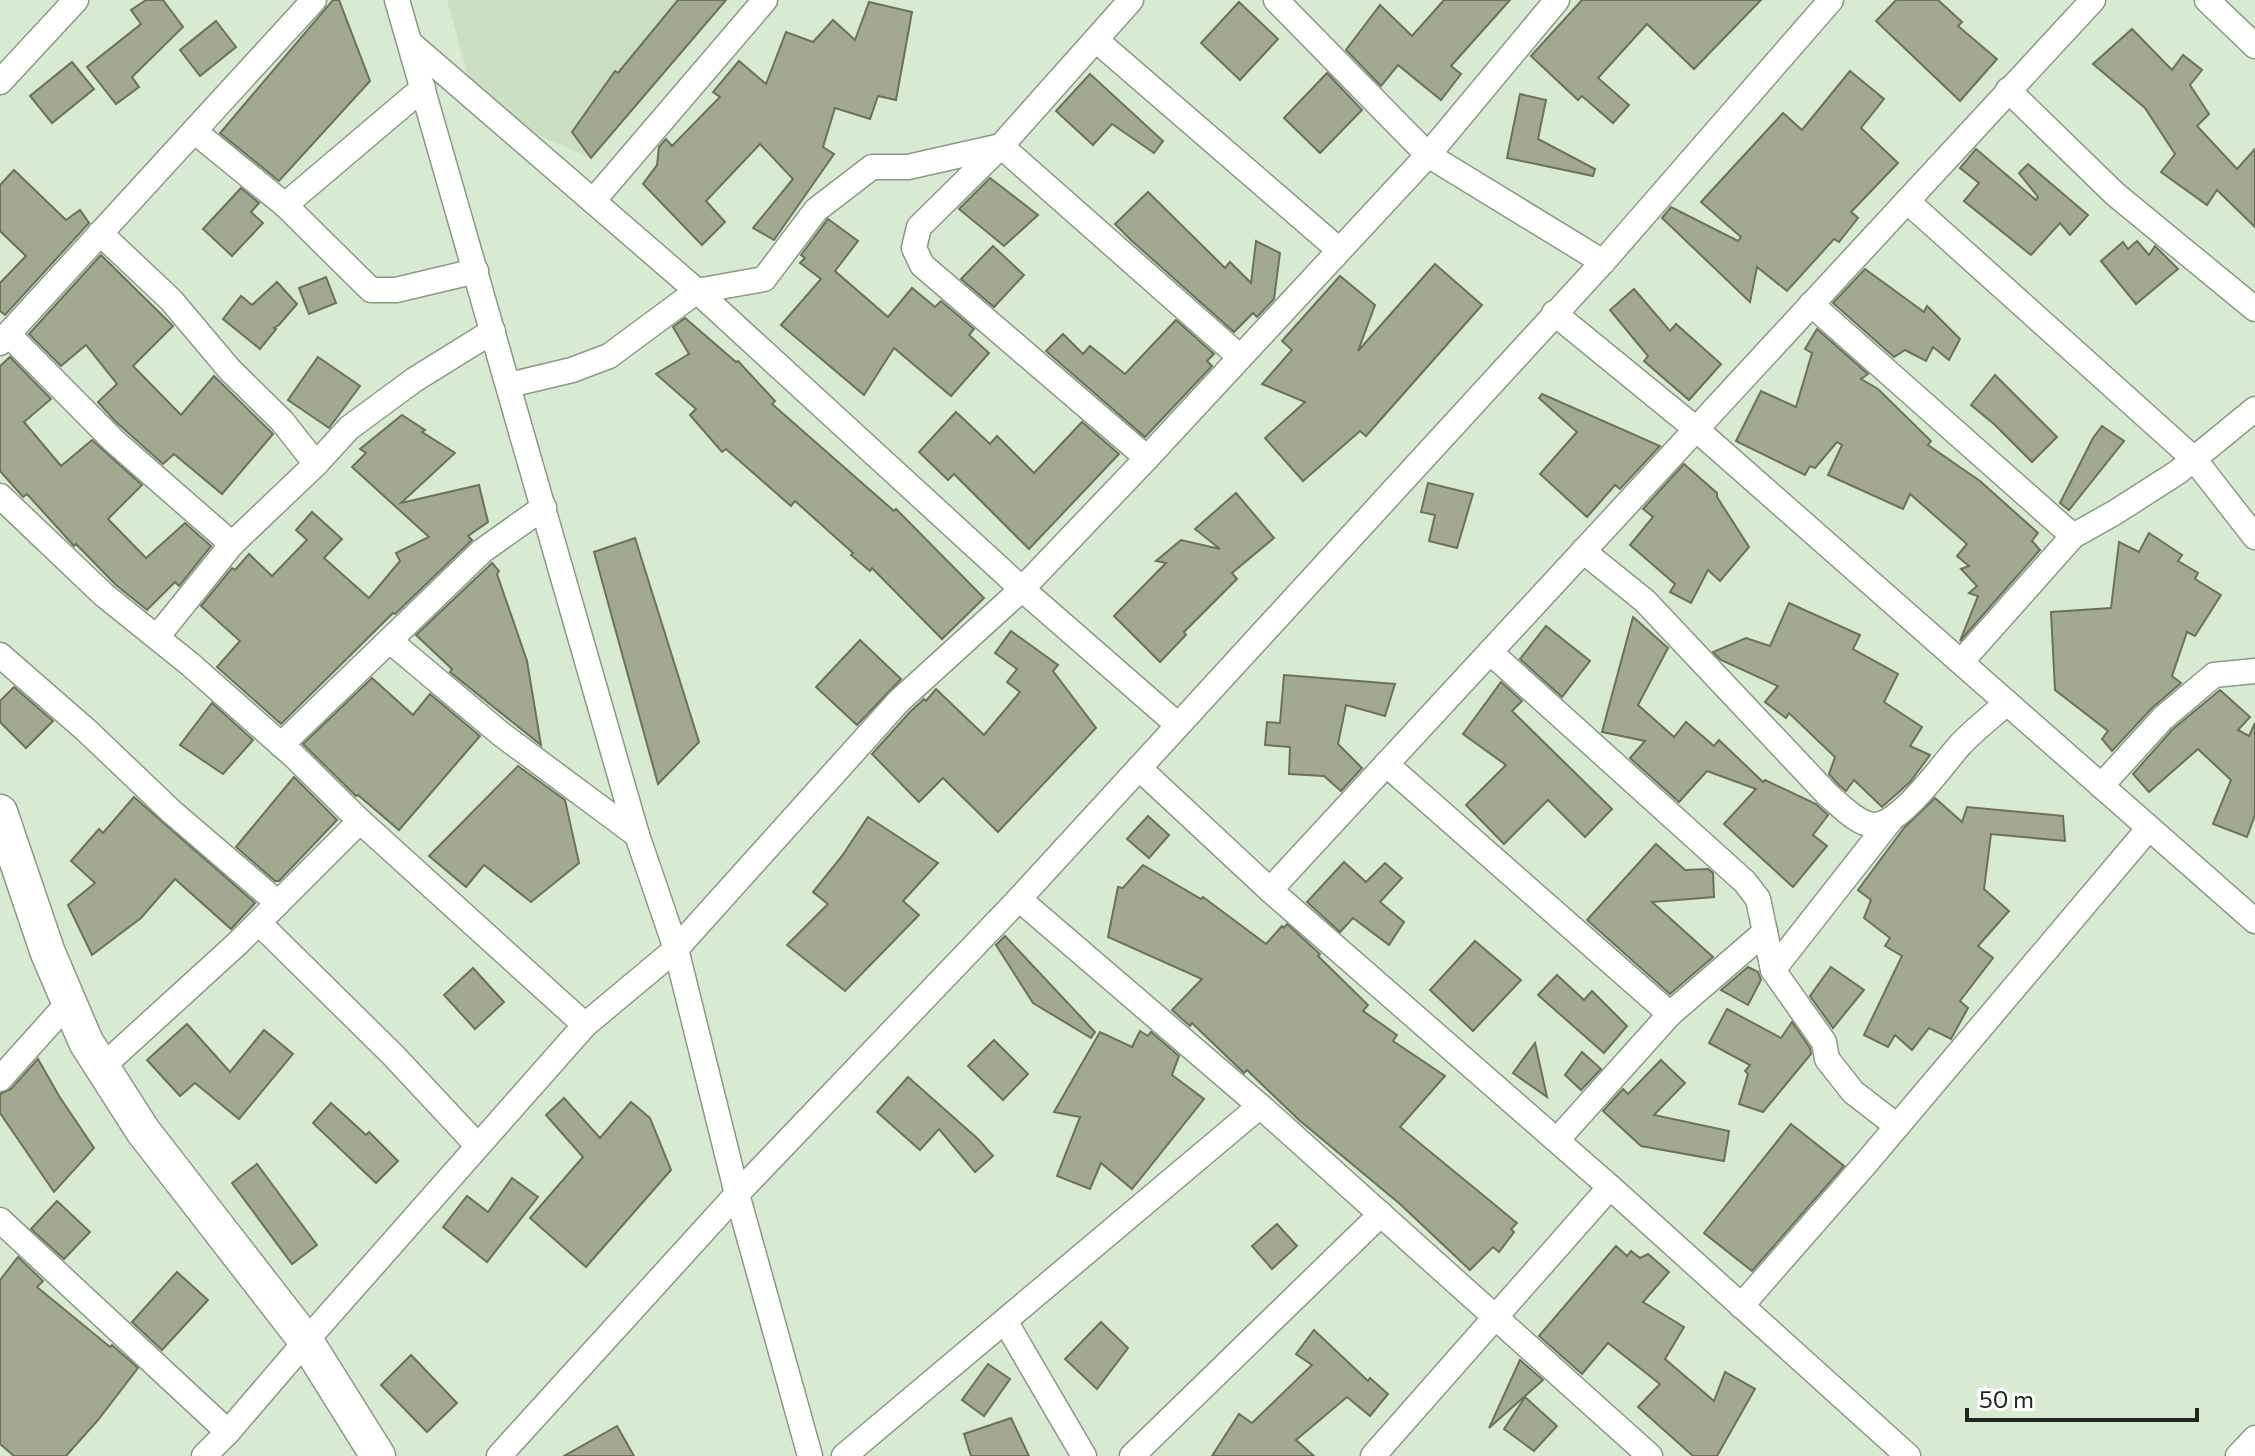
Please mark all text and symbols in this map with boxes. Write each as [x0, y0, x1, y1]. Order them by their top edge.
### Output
scale bar [1967, 1372, 2197, 1422]
text: 50 m [1979, 1384, 2034, 1413]

